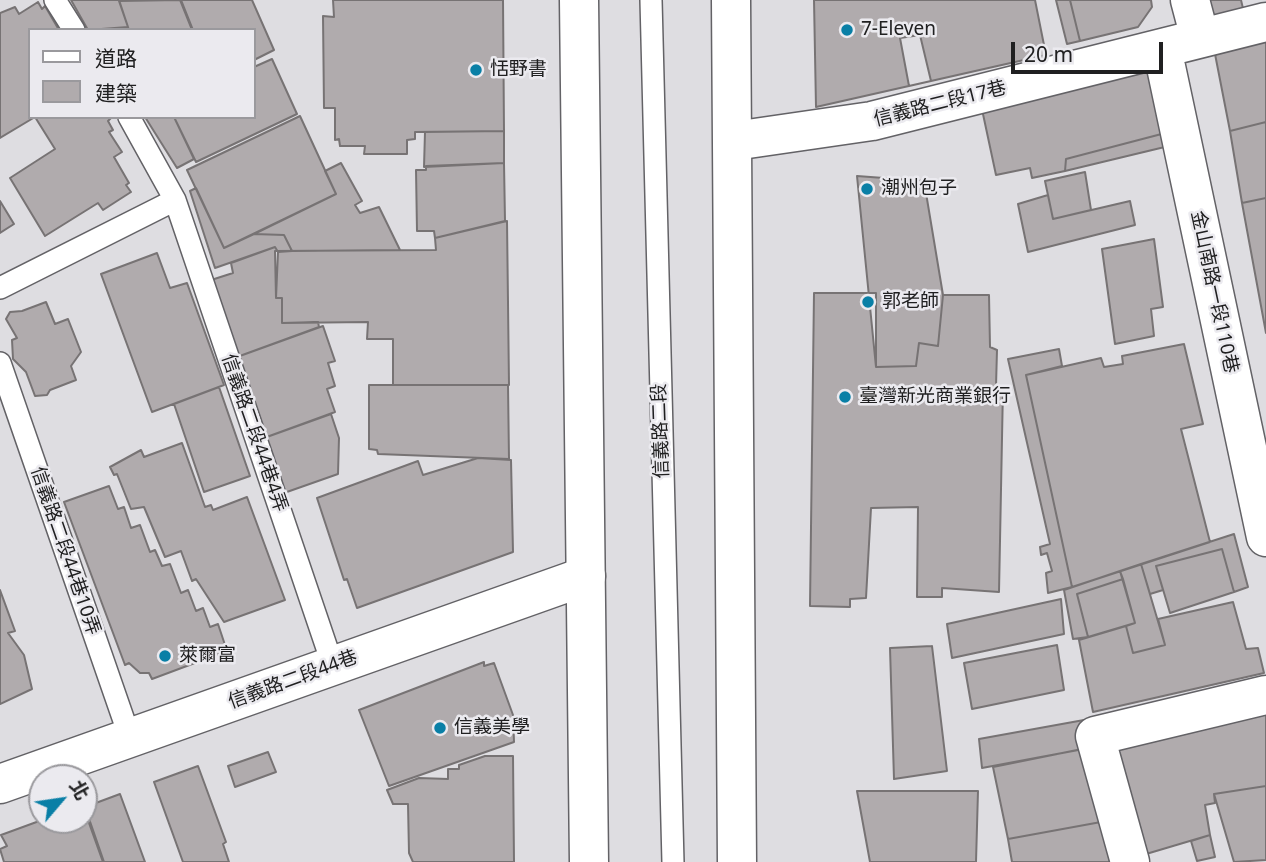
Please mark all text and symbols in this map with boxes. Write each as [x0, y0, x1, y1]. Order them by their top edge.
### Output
place label: 7-Eleven [861, 19, 936, 41]
marker: 7-Eleven [839, 22, 855, 38]
legend [28, 28, 256, 119]
scale bar [1014, 28, 1166, 72]
text: 20 m [1024, 40, 1073, 68]
text: 道路 [95, 44, 137, 72]
place label: 恬野書 [490, 59, 547, 81]
marker: 恬野書 [468, 62, 484, 78]
street label: 信義路二段17巷 [871, 77, 1009, 131]
text: 建築 [95, 79, 137, 107]
place label: 潮州包子 [881, 178, 957, 200]
marker: 潮州包子 [859, 181, 875, 197]
street label: 金山南路一段110巷 [1186, 209, 1242, 375]
place label: 郭老師 [882, 291, 939, 313]
marker: 郭老師 [860, 294, 876, 310]
street label: 信義路二段44巷4弄 [216, 351, 292, 515]
street label: 信義路二段 [648, 383, 674, 479]
place label: 臺灣新光商業銀行 [859, 386, 1011, 408]
marker: 臺灣新光商業銀行 [837, 389, 853, 405]
street label: 信義路二段44巷10弄 [25, 464, 105, 638]
place label: 萊爾富 [179, 645, 236, 667]
street label: 信義路二段44巷 [225, 646, 361, 714]
marker: 萊爾富 [157, 648, 173, 664]
place label: 信義美學 [454, 717, 530, 739]
marker: 信義美學 [432, 720, 448, 736]
north arrow [28, 764, 98, 834]
text: 北 [64, 775, 96, 804]

